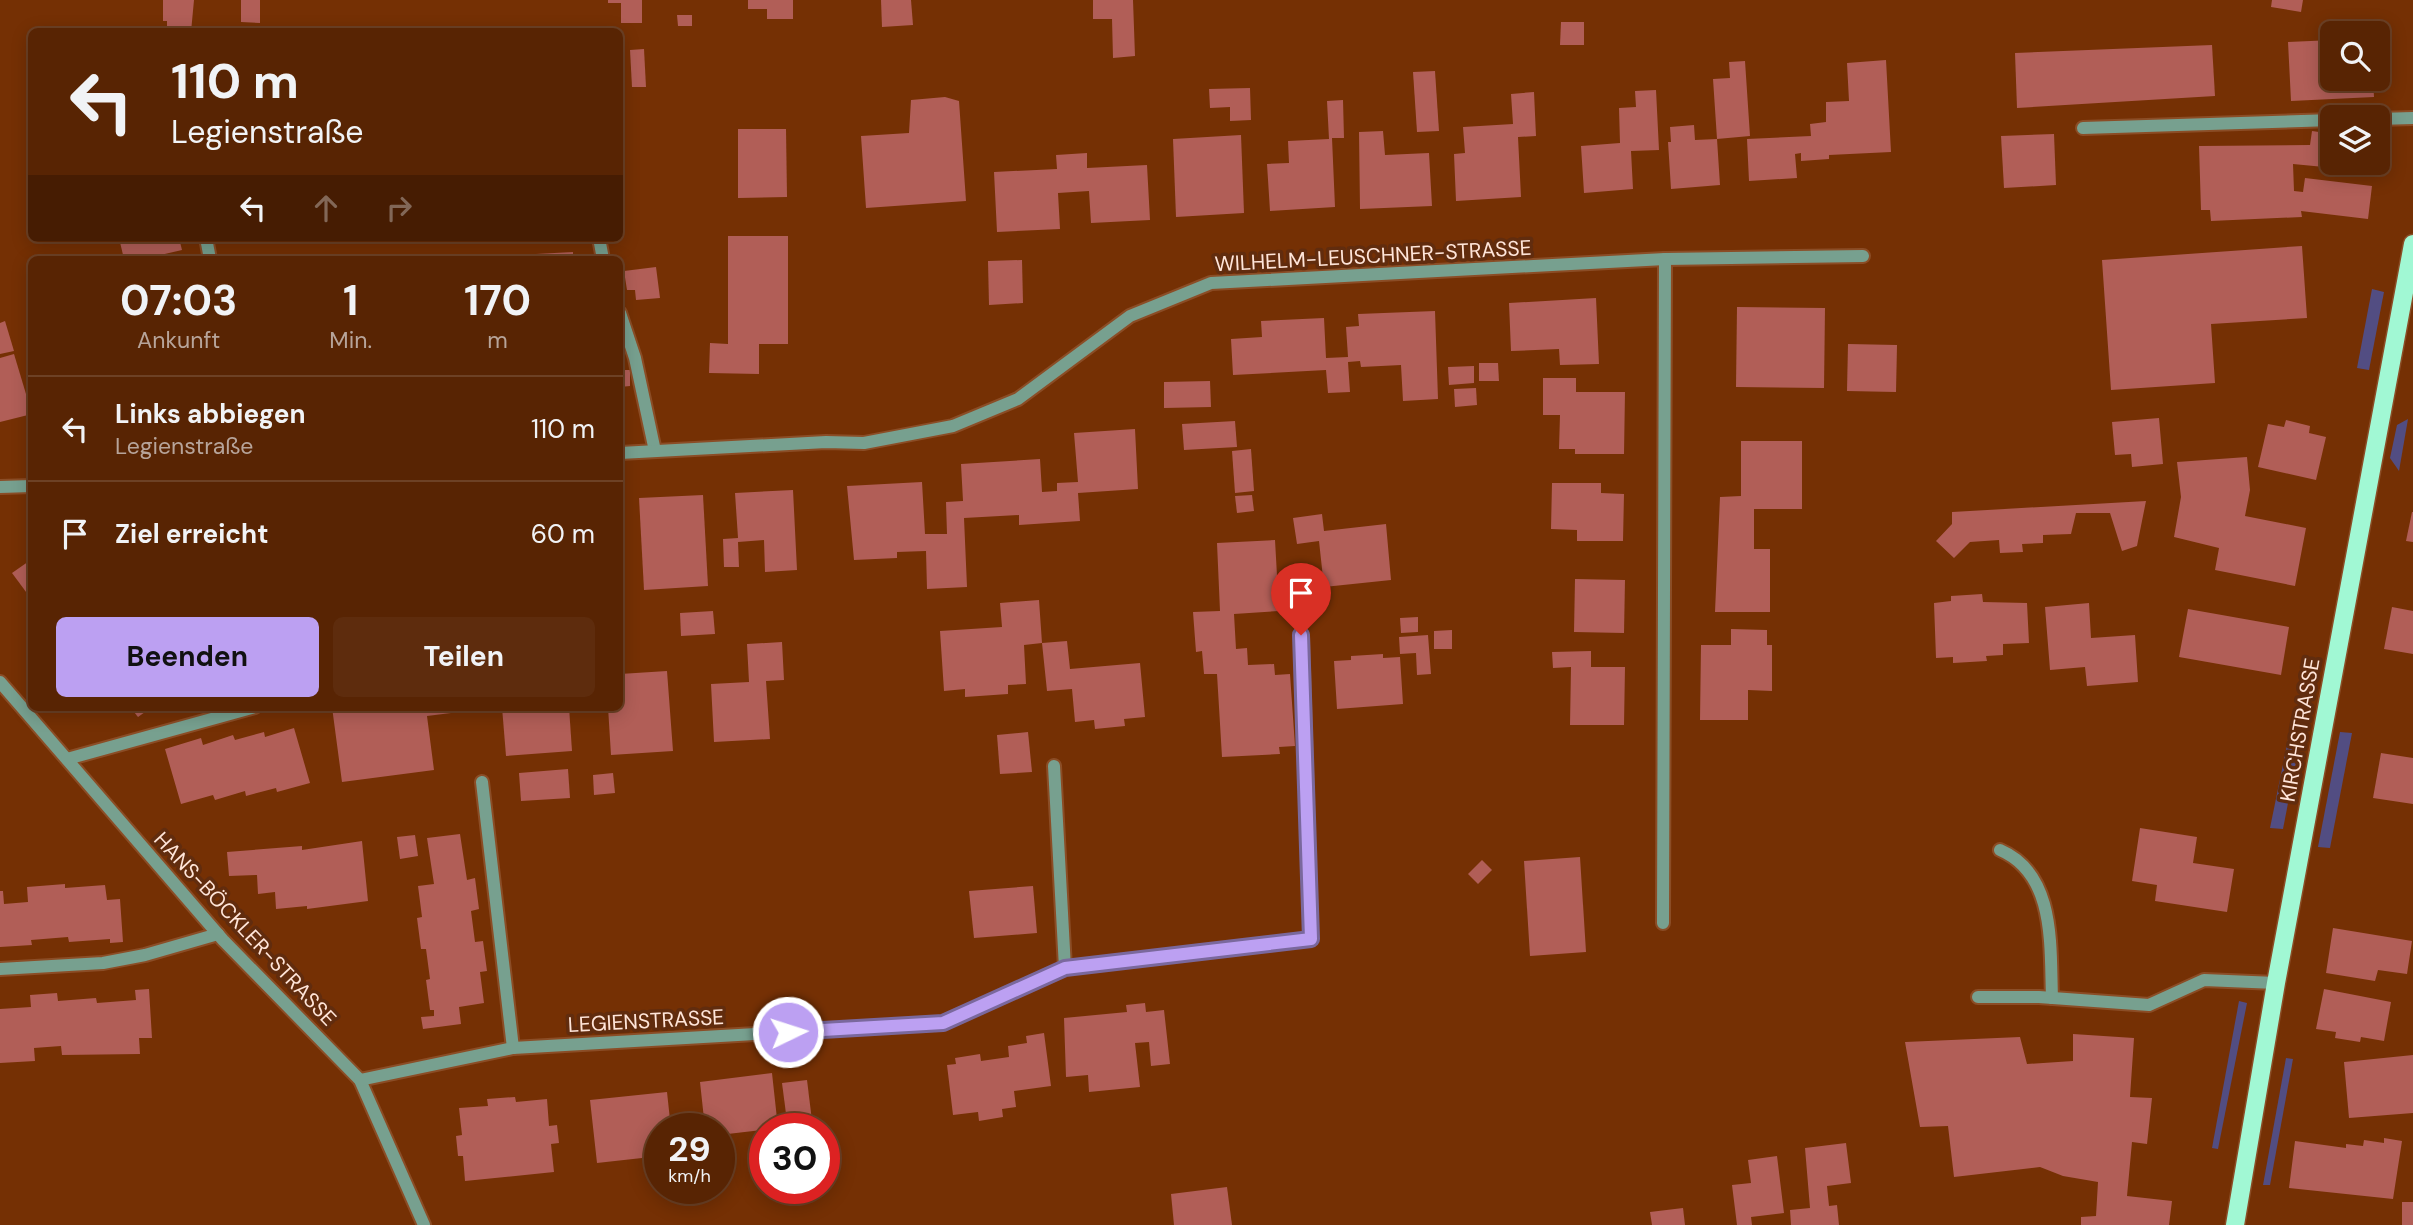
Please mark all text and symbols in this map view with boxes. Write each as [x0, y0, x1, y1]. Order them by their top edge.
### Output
map controls [2320, 21, 2390, 175]
button: search [2320, 21, 2390, 91]
text: 110 m [171, 49, 299, 113]
icon: left [56, 56, 147, 147]
button: layers [2320, 105, 2390, 175]
text: Legienstraße [171, 111, 363, 153]
icon: left [234, 189, 272, 227]
icon: ahead [307, 189, 345, 227]
icon: right [380, 189, 418, 227]
street label: WILHELM-LEUSCHNER-STRASSE [1214, 234, 1532, 278]
text: 07:03 [120, 273, 237, 328]
text: 1 [343, 273, 358, 328]
text: 170 [464, 273, 531, 328]
text: Ankunft [137, 325, 220, 355]
text: Min. [329, 325, 372, 355]
text: m [487, 325, 508, 355]
text: Links abbiegen [115, 397, 305, 431]
icon: left [56, 410, 94, 448]
text: 110 m [531, 412, 595, 446]
text: Legienstraße [115, 431, 253, 461]
icon: arrive [56, 515, 94, 553]
text: Ziel erreicht [115, 517, 268, 551]
text: 60 m [531, 517, 595, 551]
pin [1271, 563, 1331, 635]
icon: arrive [1282, 574, 1320, 612]
button: Beenden [56, 617, 319, 697]
button: Teilen [333, 617, 595, 697]
street label: KIRCHSTRASSE [2274, 656, 2326, 804]
street label: HANS-BÖCKLER-STRASSE [148, 826, 342, 1032]
position arrow [751, 995, 825, 1069]
street label: LEGIENSTRASSE [567, 1003, 725, 1039]
speed limit sign: 30 [749, 1113, 840, 1204]
text: 29 [668, 1126, 711, 1172]
text: km/h [668, 1164, 711, 1188]

